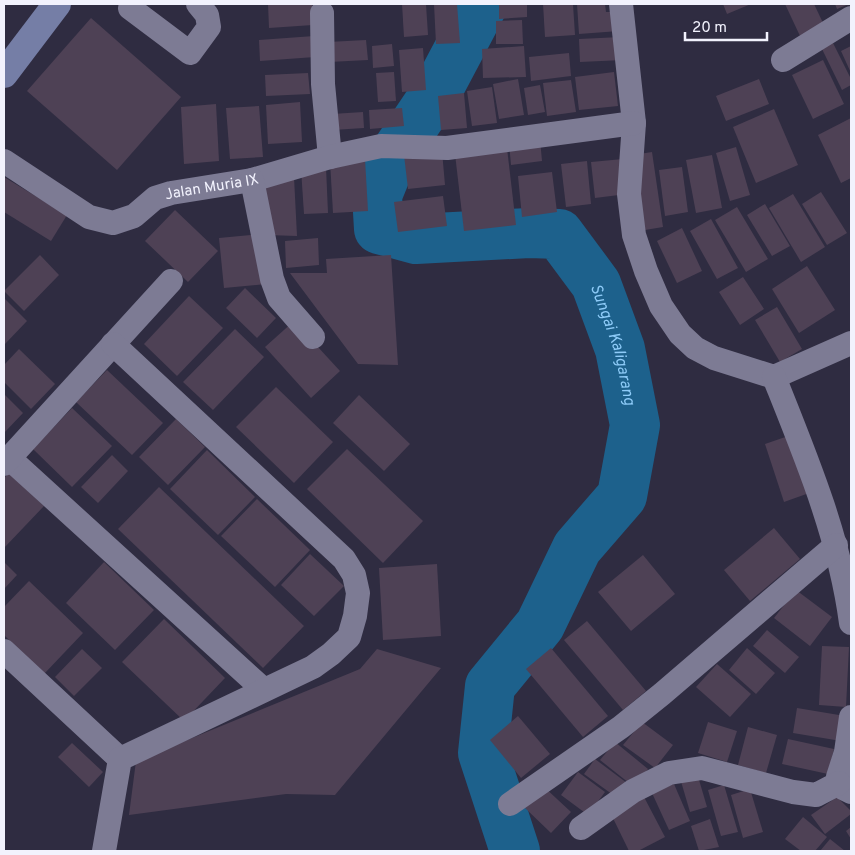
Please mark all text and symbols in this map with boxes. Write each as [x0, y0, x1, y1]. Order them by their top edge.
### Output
scale bar [685, 10, 768, 42]
text: 20 m [692, 19, 727, 38]
street label: Jalan Muria IX [162, 171, 261, 205]
water label: Sungai Kaligarang [585, 281, 639, 407]

